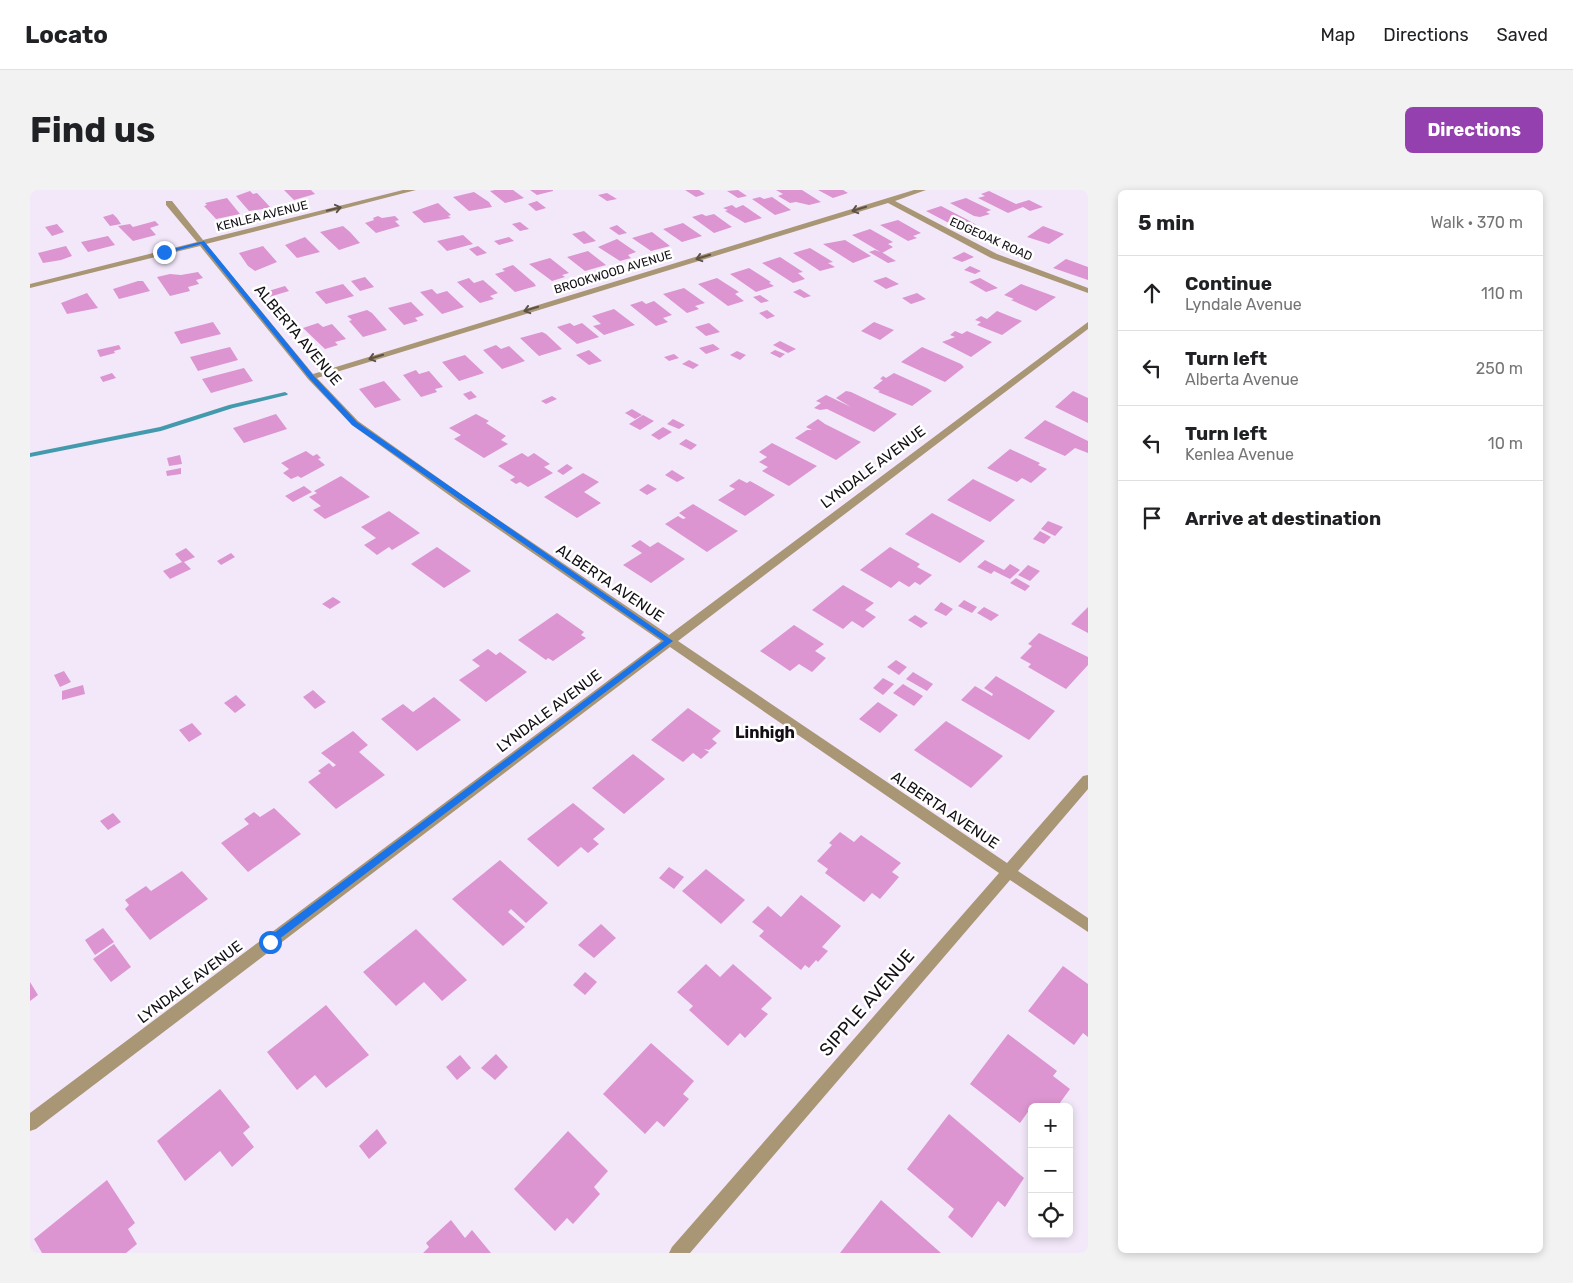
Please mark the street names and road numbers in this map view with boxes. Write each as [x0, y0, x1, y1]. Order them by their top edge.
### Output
street label: KENLEA AVENUE [215, 198, 309, 234]
street label: EDGEOAK ROAD [947, 214, 1035, 264]
street label: BROOKWOOD AVENUE [552, 247, 674, 297]
street label: ALBERTA AVENUE [251, 281, 345, 389]
street label: LYNDALE AVENUE [817, 422, 929, 512]
street label: ALBERTA AVENUE [553, 540, 667, 626]
street label: LYNDALE AVENUE [493, 666, 605, 756]
street label: ALBERTA AVENUE [888, 767, 1002, 853]
street label: LYNDALE AVENUE [134, 937, 246, 1027]
street label: SIPPLE AVENUE [815, 945, 919, 1061]

